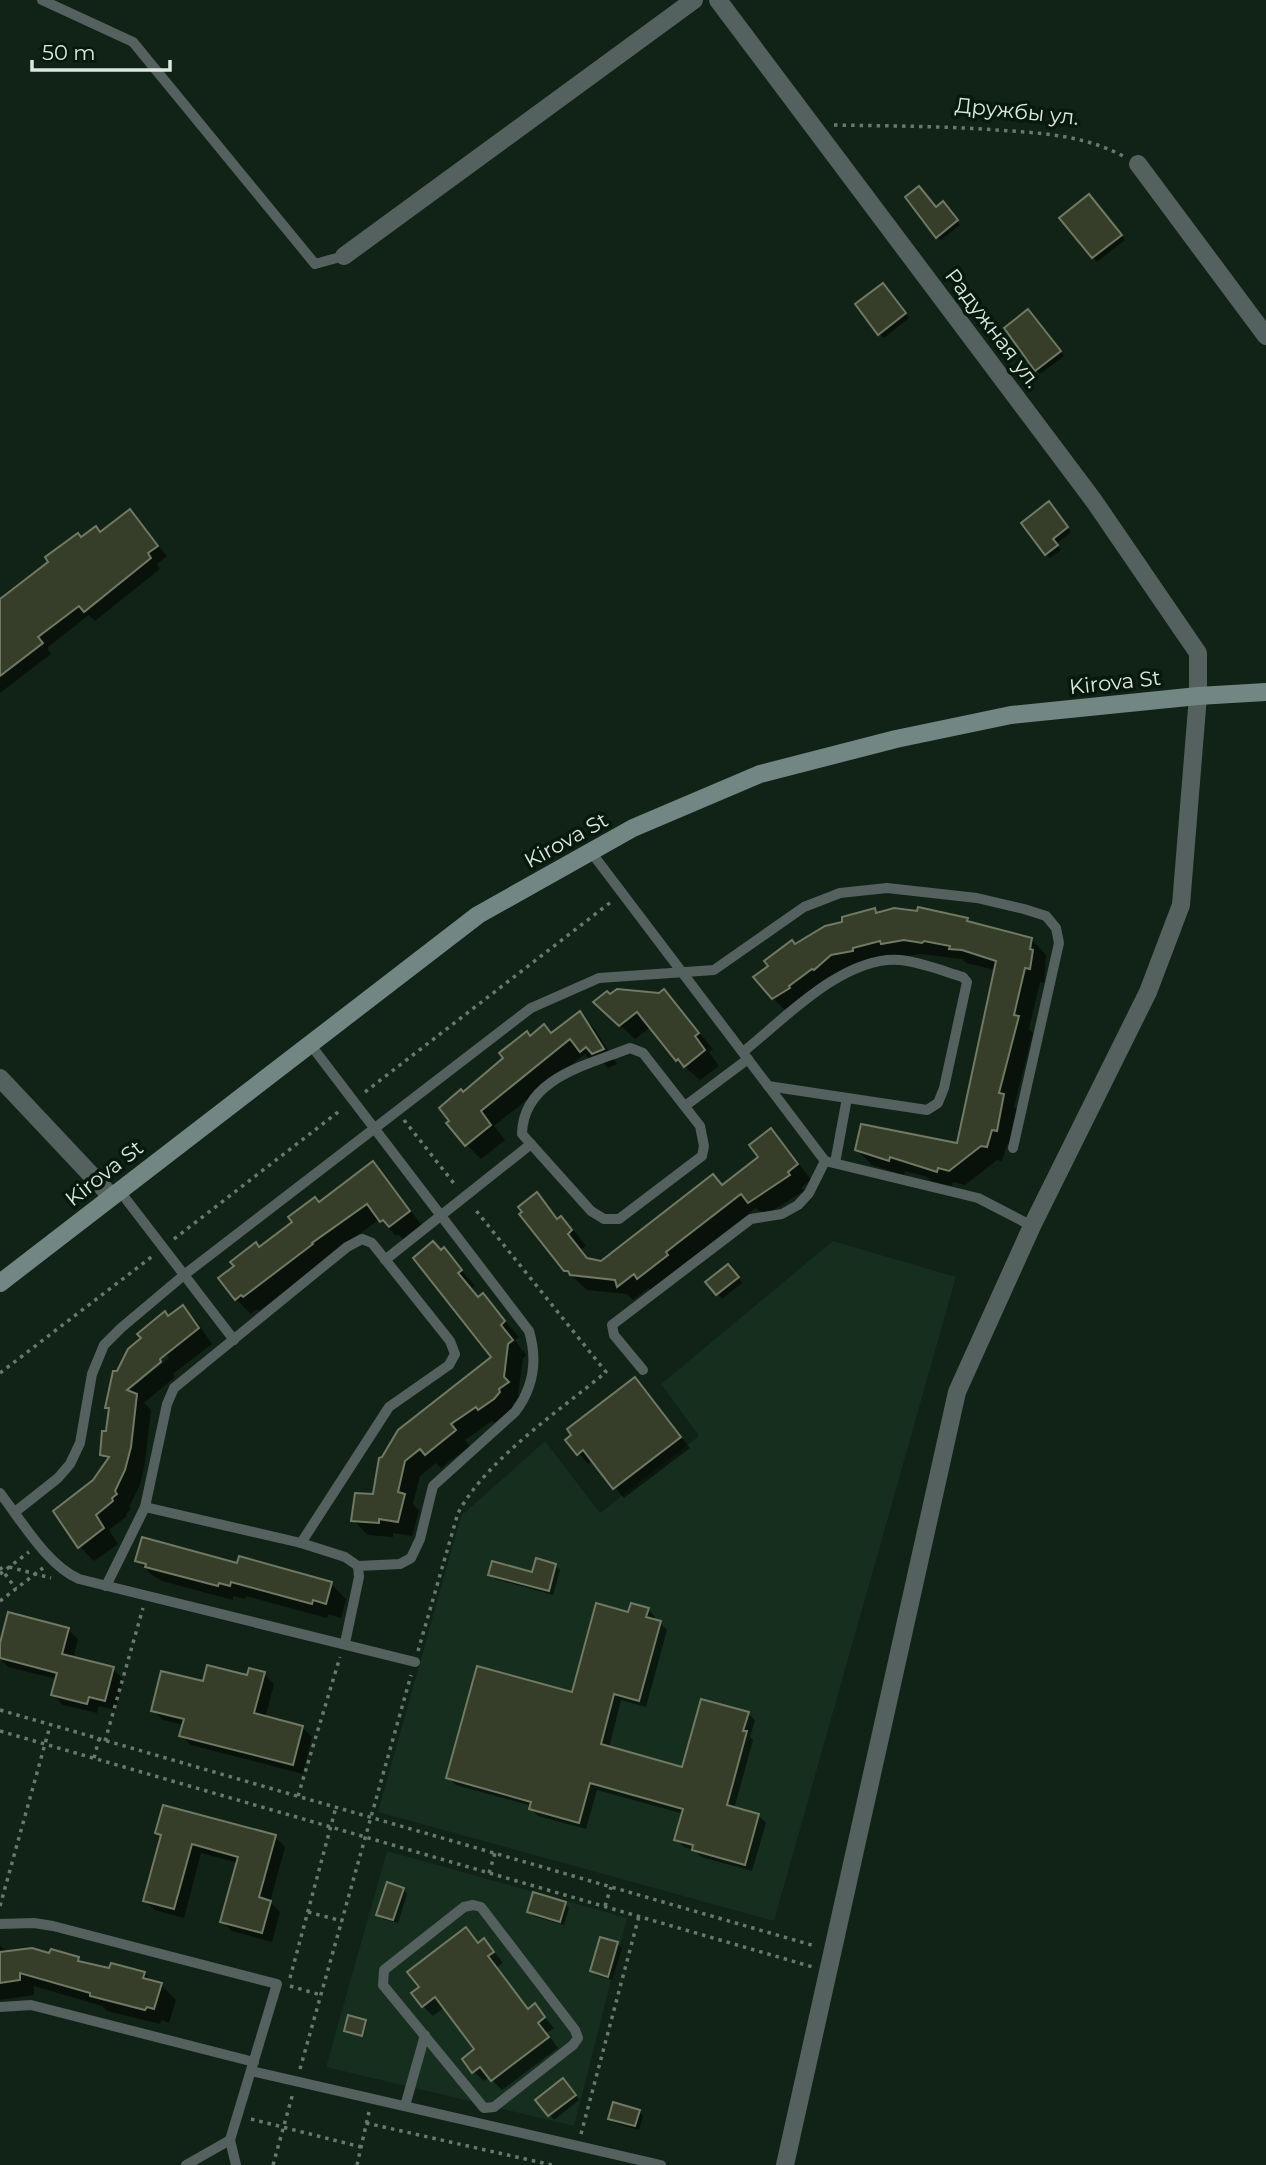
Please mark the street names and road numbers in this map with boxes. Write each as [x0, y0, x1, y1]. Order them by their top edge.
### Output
street label: Дружбы ул. [954, 92, 1080, 130]
street label: Радужная ул. [940, 263, 1046, 393]
street label: Kirova St [1068, 665, 1162, 699]
street label: Kirova St [520, 807, 612, 873]
street label: Kirova St [60, 1135, 148, 1211]

